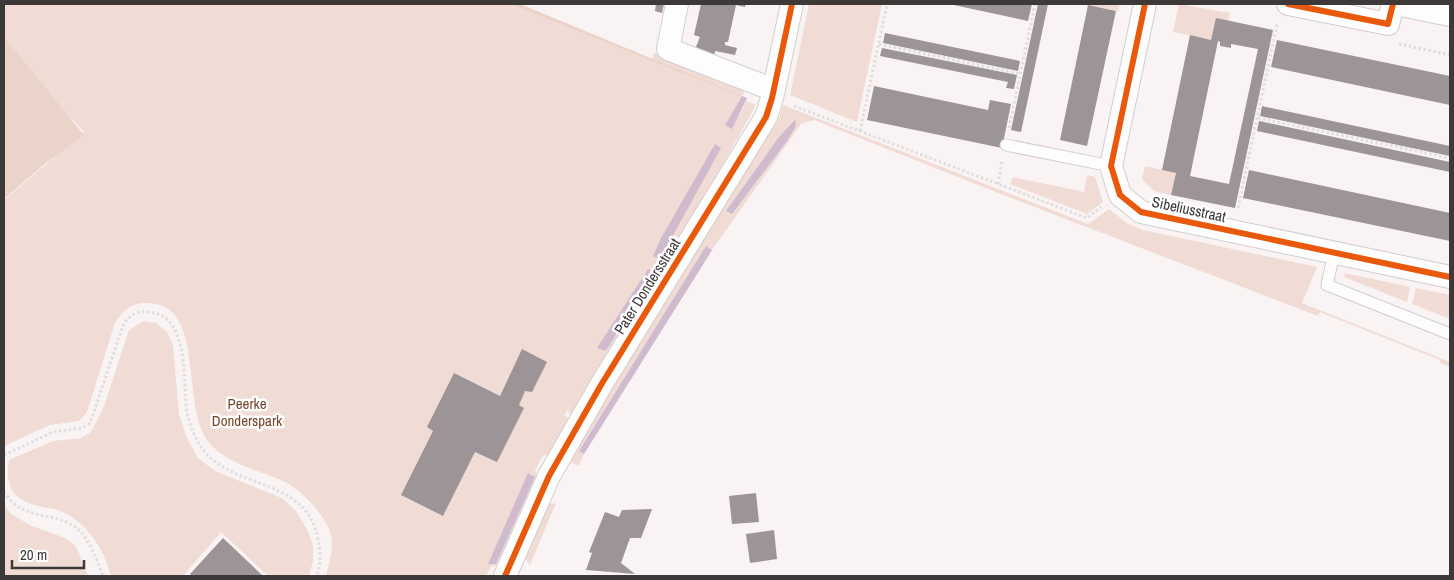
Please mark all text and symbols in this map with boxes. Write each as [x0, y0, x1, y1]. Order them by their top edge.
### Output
street label: Sibeliusstraat [1150, 191, 1229, 227]
street label: Pater Dondersstraat [609, 233, 685, 338]
park label: Peerke Donderspark [212, 393, 283, 431]
scale bar [12, 538, 85, 570]
text: 20 m [20, 544, 47, 565]

